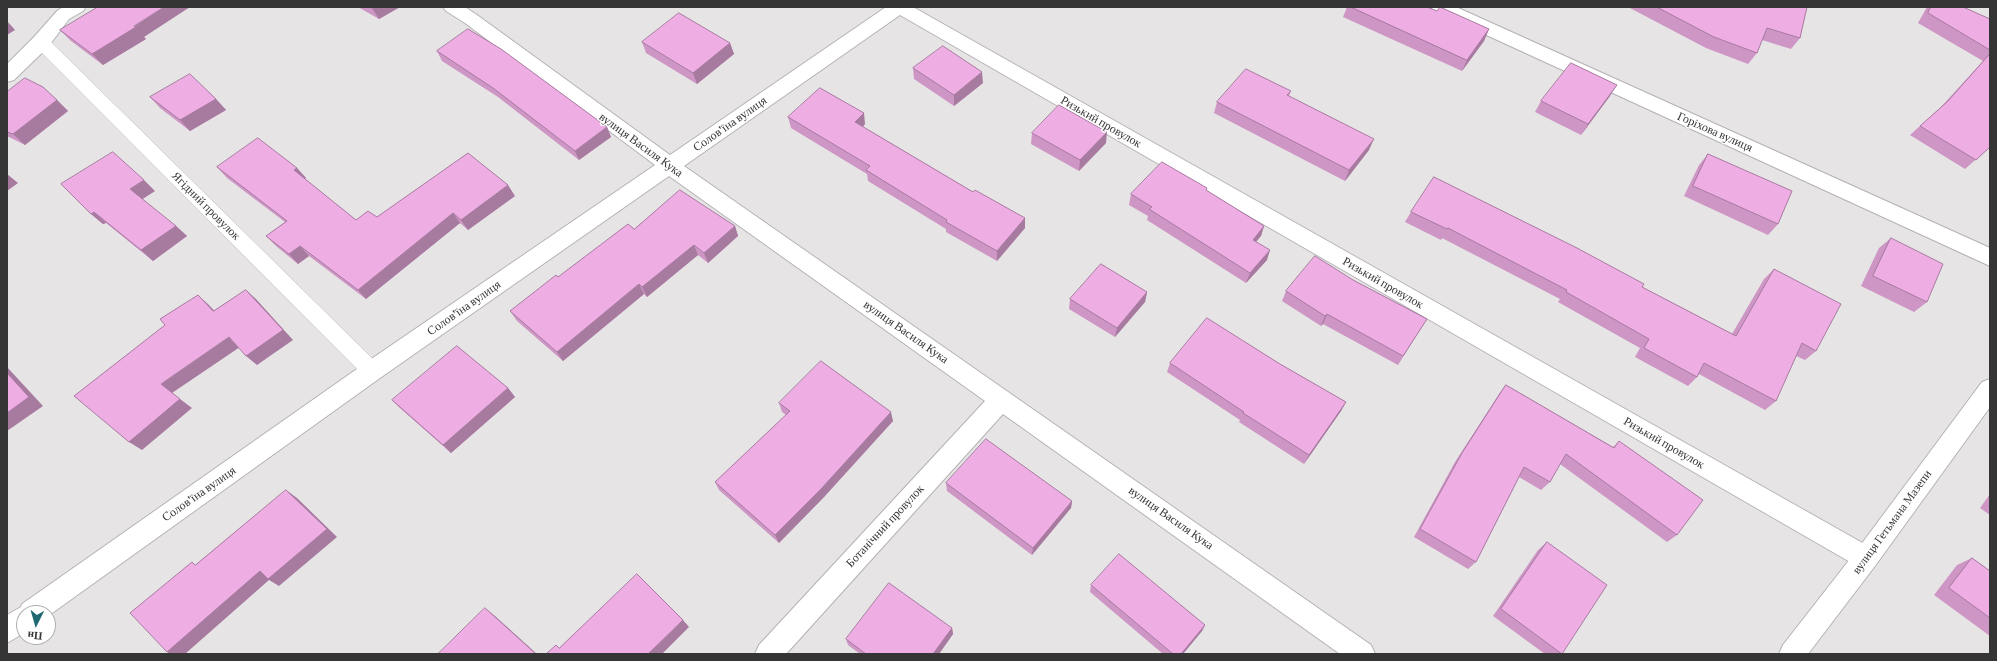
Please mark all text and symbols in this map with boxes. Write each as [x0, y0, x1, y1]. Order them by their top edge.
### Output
street label: Солов'їна вулиця [690, 93, 770, 155]
street label: Ризький провулок [1058, 93, 1144, 151]
street label: Горіхова вулиця [1675, 109, 1755, 155]
street label: вулиця Василя Кука [596, 110, 686, 180]
street label: Ягідний провулок [169, 169, 243, 243]
street label: Ризький провулок [1340, 254, 1426, 312]
street label: Солов'їна вулиця [424, 277, 504, 339]
street label: вулиця Василя Кука [861, 297, 951, 367]
street label: Ризький провулок [1621, 414, 1707, 472]
street label: Солов'їна вулиця [159, 463, 239, 525]
street label: вулиця Гетьмана Мазепи [1849, 467, 1935, 577]
street label: Ботанічний провулок [843, 482, 927, 570]
street label: вулиця Василя Кука [1126, 483, 1216, 553]
north arrow [16, 605, 56, 645]
text: Пн [27, 629, 43, 643]

